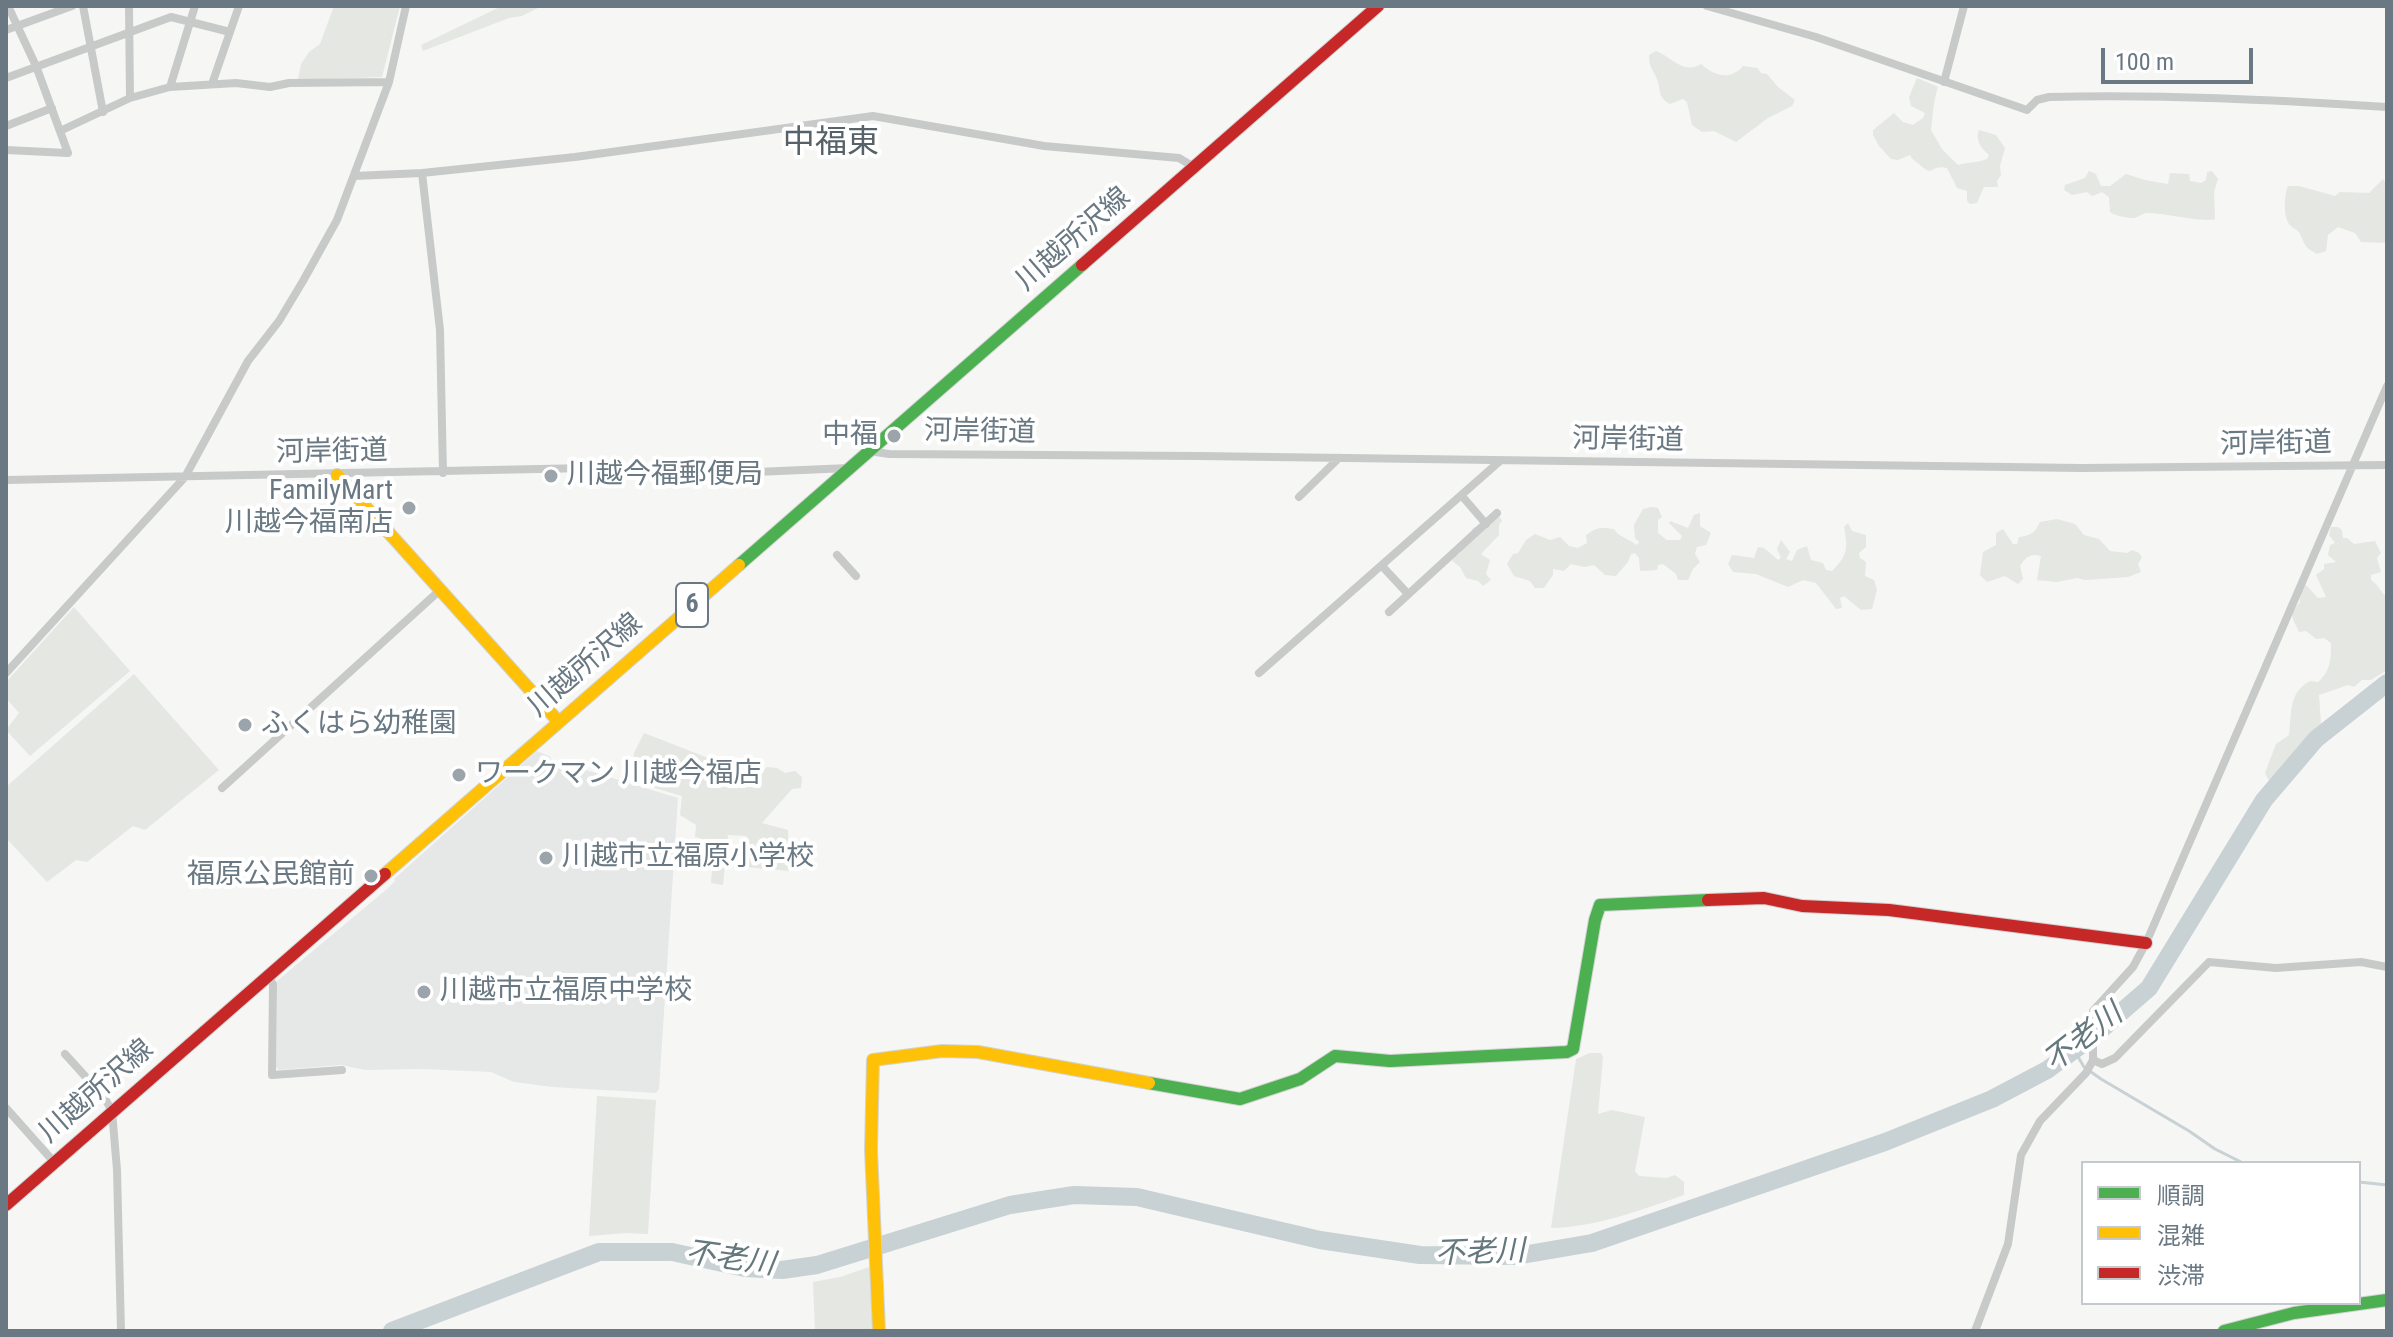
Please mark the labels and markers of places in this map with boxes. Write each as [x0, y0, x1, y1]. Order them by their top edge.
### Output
place label: 中福 [822, 419, 878, 453]
marker: 中福 [885, 427, 903, 445]
place label: 川越今福郵便局 [567, 459, 763, 493]
marker: 川越今福郵便局 [542, 467, 560, 485]
place label: FamilyMart 川越今福南店 [225, 475, 393, 541]
marker: FamilyMart 川越今福南店 [400, 499, 418, 517]
place label: ふくはら幼稚園 [261, 708, 457, 742]
marker: ふくはら幼稚園 [236, 716, 254, 734]
place label: ワークマン 川越今福店 [475, 758, 761, 792]
marker: ワークマン 川越今福店 [450, 766, 468, 784]
place label: 川越市立福原小学校 [562, 841, 814, 875]
marker: 川越市立福原小学校 [537, 849, 555, 867]
place label: 福原公民館前 [187, 859, 355, 893]
marker: 福原公民館前 [362, 867, 380, 885]
place label: 川越市立福原中学校 [440, 975, 692, 1009]
marker: 川越市立福原中学校 [415, 983, 433, 1001]

